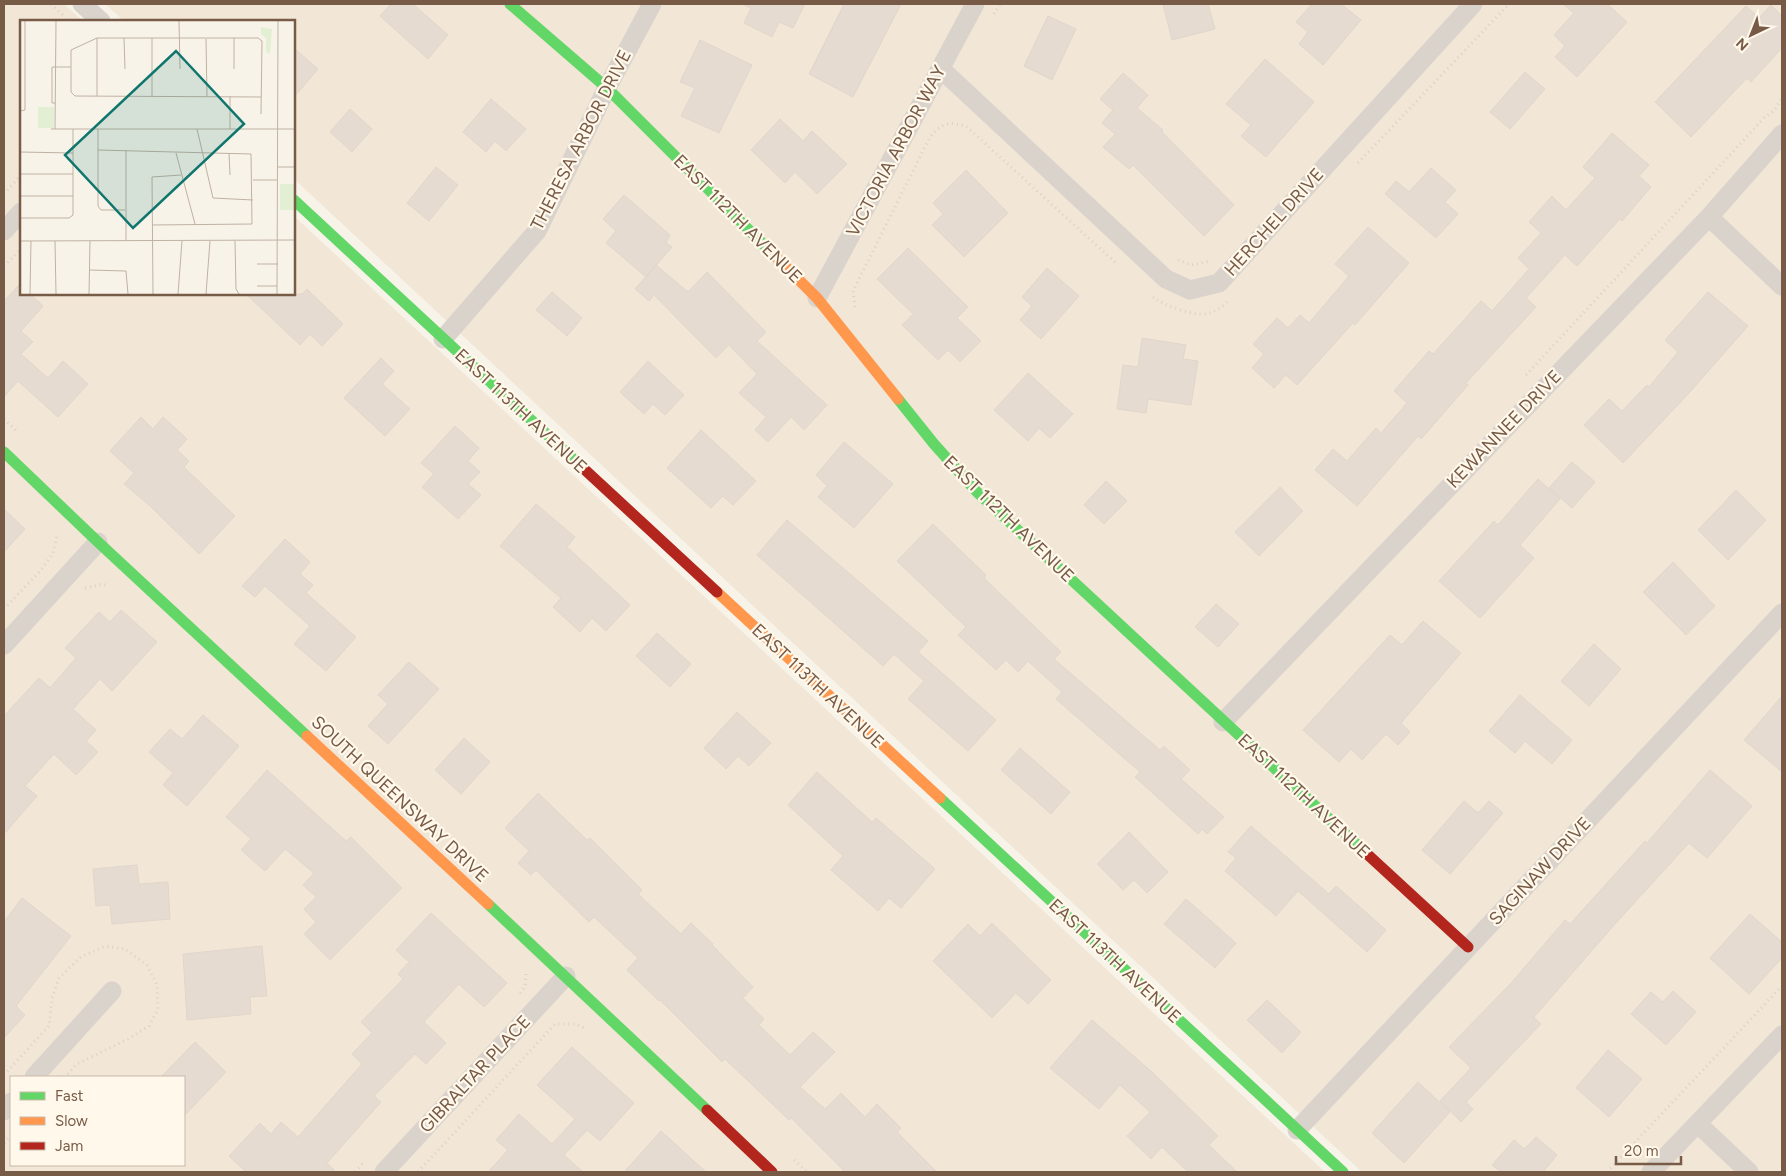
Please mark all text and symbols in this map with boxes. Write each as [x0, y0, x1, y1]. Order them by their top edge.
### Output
north arrow [1726, 10, 1776, 60]
inset map [20, 20, 295, 295]
text: N [1733, 34, 1752, 54]
street label: THERESA ARBOR DRIVE [526, 46, 636, 234]
street label: VICTORIA ARBOR WAY [842, 62, 951, 240]
street label: EAST 112TH AVENUE [669, 150, 807, 288]
street label: HERCHEL DRIVE [1220, 163, 1328, 281]
street label: EAST 113TH AVENUE [450, 344, 592, 478]
street label: KEWANNEE DRIVE [1442, 365, 1566, 493]
street label: EAST 112TH AVENUE [939, 451, 1079, 587]
street label: EAST 113TH AVENUE [747, 619, 889, 753]
street label: SOUTH QUEENSWAY DRIVE [307, 711, 493, 887]
street label: EAST 112TH AVENUE [1233, 729, 1375, 863]
street label: SAGINAW DRIVE [1484, 812, 1596, 930]
street label: EAST 113TH AVENUE [1044, 894, 1186, 1028]
street label: GIBRALTAR PLACE [415, 1011, 535, 1137]
legend [10, 1076, 185, 1166]
text: Fast [55, 1087, 84, 1105]
text: Slow [55, 1112, 88, 1130]
scale bar [1616, 1134, 1681, 1166]
text: Jam [55, 1137, 83, 1155]
text: 20 m [1624, 1142, 1658, 1160]

